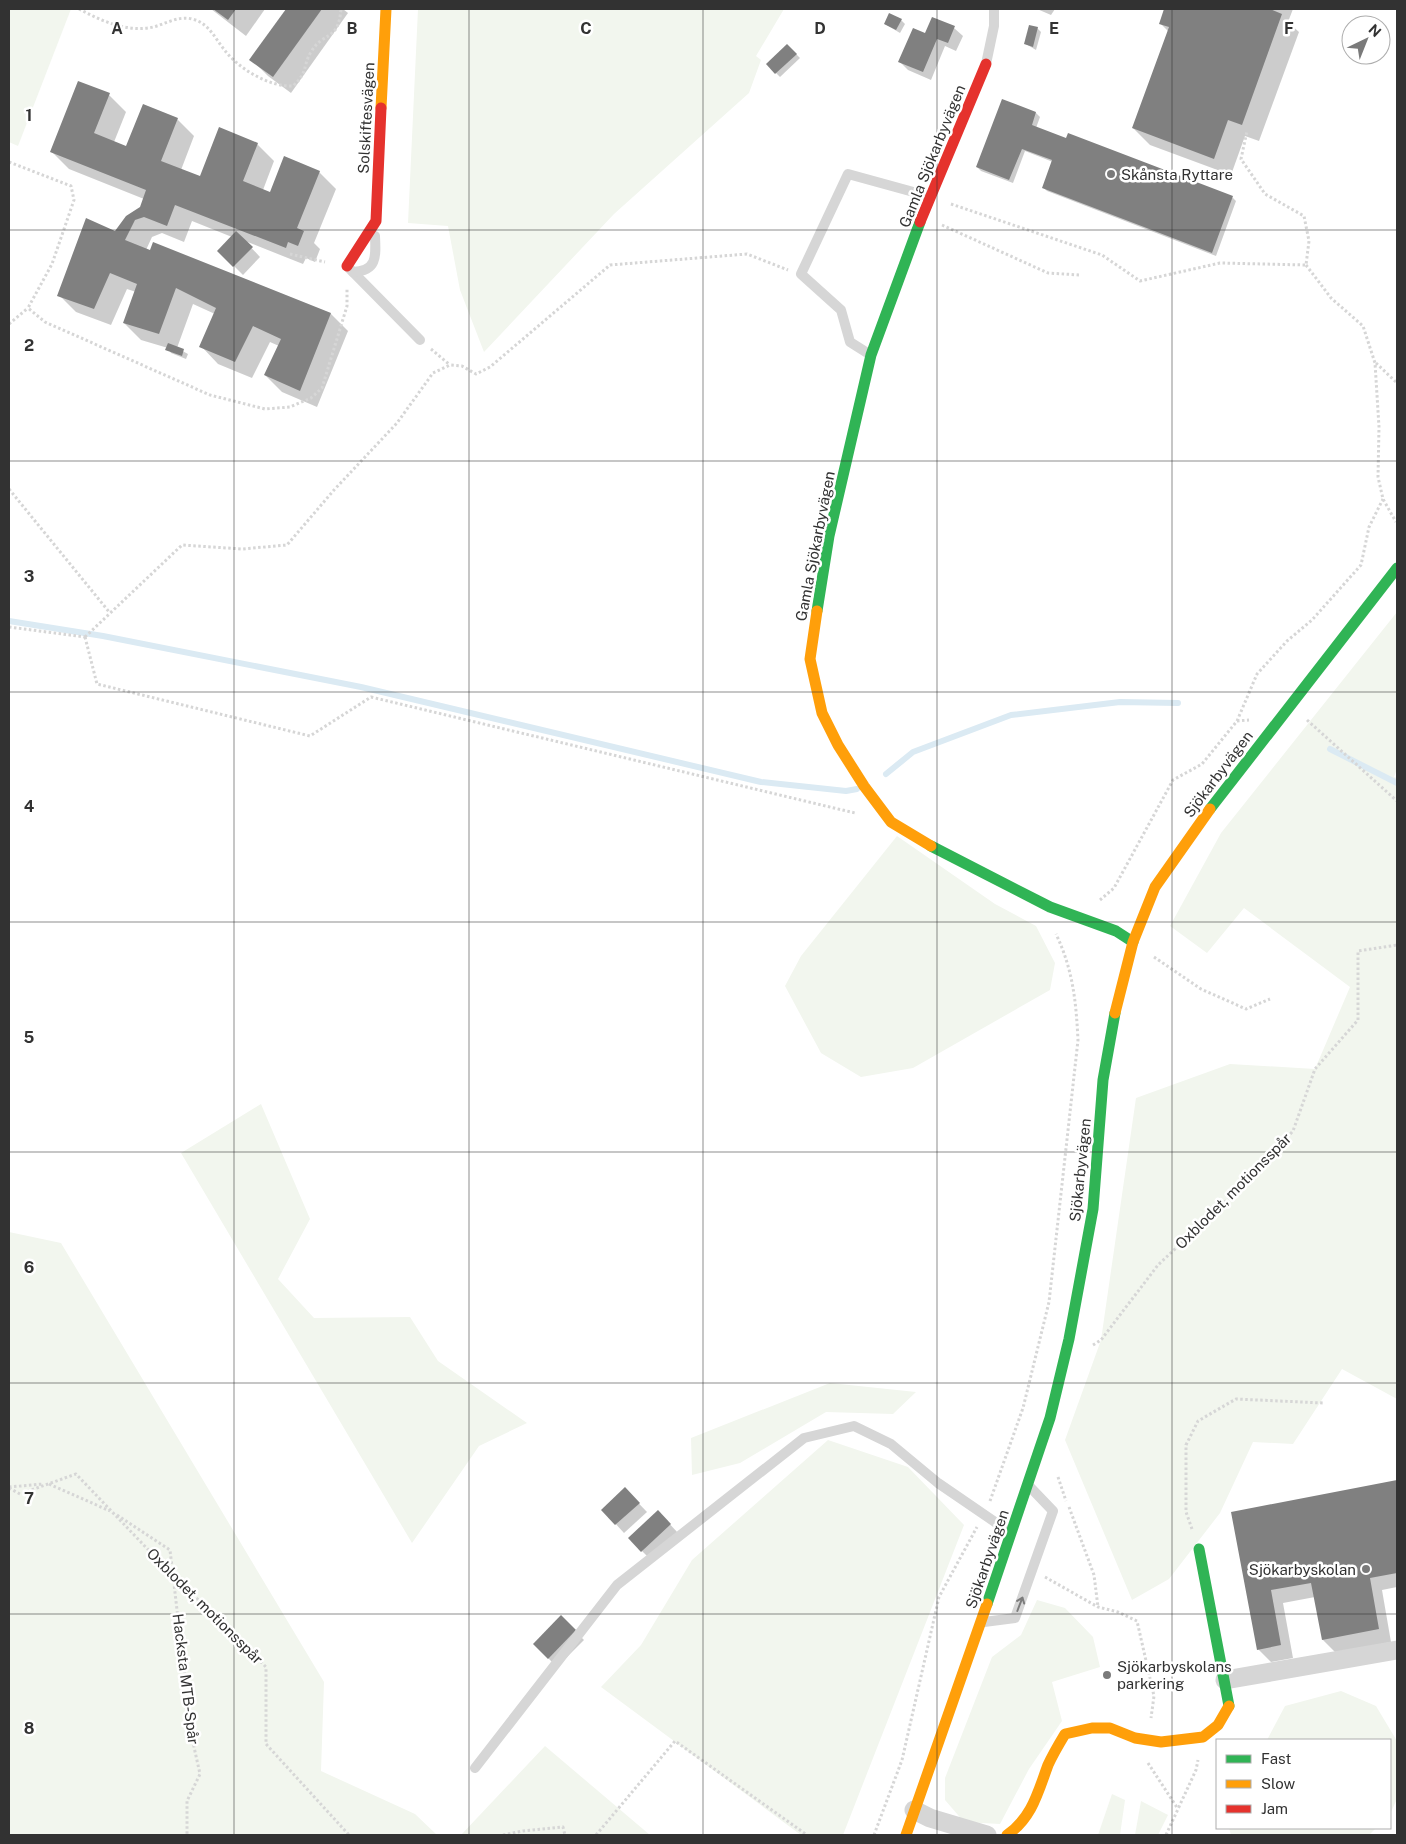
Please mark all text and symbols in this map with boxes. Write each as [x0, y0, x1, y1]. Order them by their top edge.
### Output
north arrow [1341, 15, 1391, 65]
text: A [111, 19, 123, 38]
text: B [347, 19, 358, 38]
text: C [580, 19, 592, 38]
text: D [814, 19, 826, 38]
text: E [1049, 19, 1059, 38]
text: F [1284, 19, 1294, 38]
text: N [1365, 21, 1384, 40]
street label: Solskiftesvägen [355, 62, 377, 174]
street label: Gamla Sjökarbyvägen [896, 82, 968, 230]
text: 1 [26, 106, 32, 125]
place label: Skånsta Ryttare [1121, 166, 1233, 183]
marker: Skånsta Ryttare [1105, 168, 1117, 180]
text: 2 [24, 336, 34, 355]
street label: Gamla Sjökarbyvägen [792, 470, 838, 622]
text: 3 [24, 567, 34, 586]
street label: Sjökarbyvägen [1180, 727, 1256, 821]
text: 4 [24, 797, 35, 816]
text: 5 [24, 1028, 35, 1047]
street label: Sjökarbyvägen [1066, 1117, 1094, 1223]
street label: Oxblodet, motionsspår [1172, 1129, 1295, 1252]
text: 6 [24, 1258, 34, 1277]
text: 7 [24, 1489, 34, 1508]
street label: Sjökarbyvägen [962, 1507, 1012, 1611]
street label: Oxblodet, motionsspår [144, 1545, 267, 1668]
place label: Sjökarbyskolan [1249, 1561, 1356, 1578]
marker: Sjökarbyskolan [1360, 1563, 1372, 1575]
one-way arrow [1016, 1597, 1025, 1612]
street label: Hacksta MTB-Spår [170, 1613, 202, 1746]
place label: Sjökarbyskolans parkering [1117, 1658, 1232, 1692]
marker: Sjökarbyskolans parkering [1101, 1669, 1113, 1681]
text: 8 [24, 1719, 35, 1738]
legend [1216, 1739, 1391, 1829]
text: Fast [1261, 1750, 1291, 1767]
text: Slow [1261, 1775, 1296, 1792]
text: Jam [1261, 1800, 1288, 1817]

